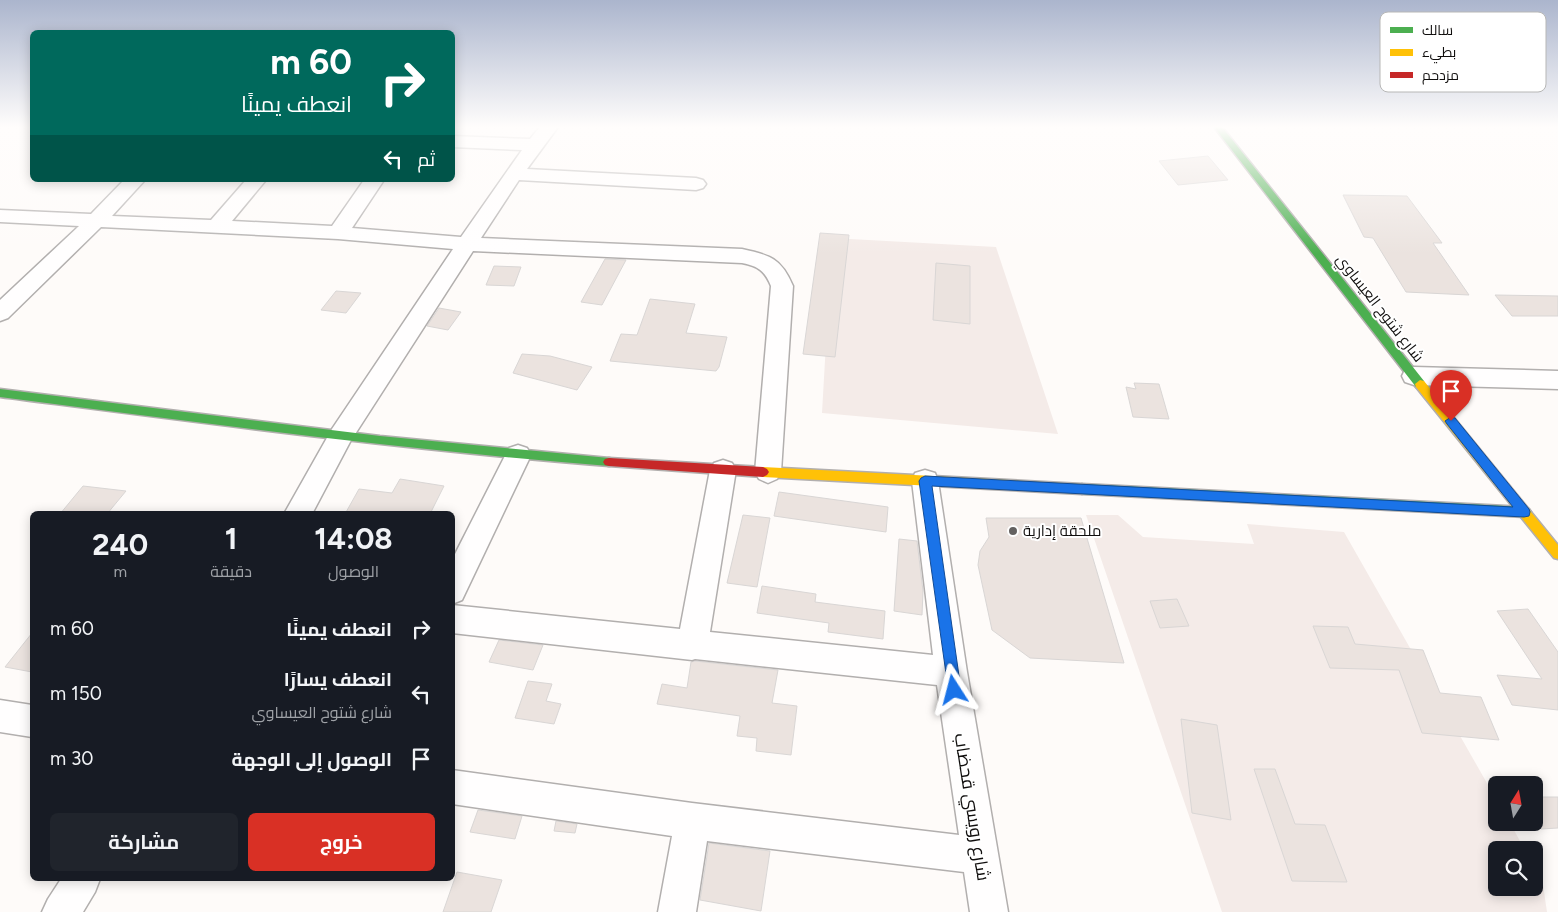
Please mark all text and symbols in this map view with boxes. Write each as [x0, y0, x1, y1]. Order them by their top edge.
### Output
legend [1380, 12, 1546, 92]
text: سالك [1422, 22, 1453, 39]
text: 60 m [270, 41, 352, 83]
text: بطيء [1422, 44, 1456, 64]
icon: right [370, 50, 435, 115]
text: مزدحم [1422, 67, 1459, 85]
text: انعطف يمينًا [241, 91, 352, 118]
icon: left [379, 145, 407, 173]
text: ثم [417, 148, 435, 171]
street label: شارع شتوح العيساوي [1330, 251, 1428, 367]
pin [1430, 370, 1472, 421]
icon: arrive [1437, 377, 1465, 405]
text: 1 [225, 520, 238, 557]
text: 14:08 [314, 520, 393, 557]
place label: ملحقة إدارية [1023, 522, 1101, 540]
marker: ملحقة إدارية [1007, 525, 1019, 537]
text: 240 [92, 526, 148, 563]
text: m [113, 562, 127, 581]
text: دقيقة [210, 562, 252, 581]
text: الوصول [328, 562, 379, 581]
icon: right [407, 615, 435, 643]
text: 60 m [50, 617, 94, 640]
text: انعطف يمينًا [286, 618, 392, 641]
position arrow [927, 663, 979, 715]
text: انعطف يسارًا [284, 668, 392, 691]
icon: left [407, 680, 435, 708]
text: 150 m [50, 682, 102, 705]
text: شارع شتوح العيساوي [252, 703, 392, 722]
street label: شارع رويسي قحضاب [947, 731, 995, 883]
icon: arrive [407, 745, 435, 773]
text: 30 m [50, 747, 93, 770]
text: الوصول إلى الوجهة [232, 748, 392, 771]
north arrow [1488, 776, 1542, 831]
map controls [1488, 776, 1543, 896]
button: مشاركة [50, 813, 238, 871]
button: خروج [248, 813, 435, 871]
button: search [1488, 841, 1543, 896]

